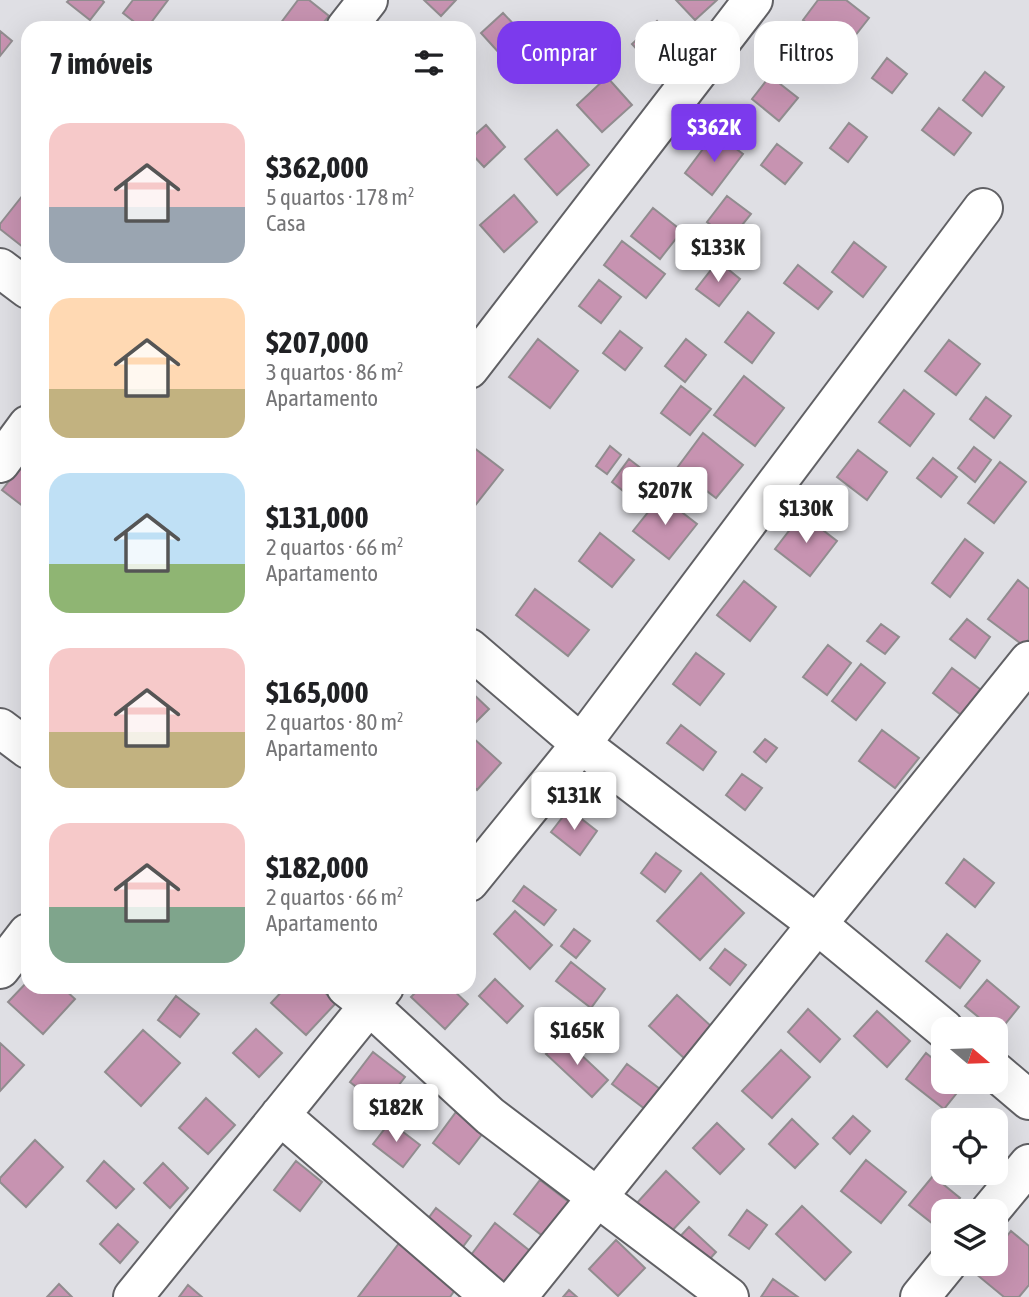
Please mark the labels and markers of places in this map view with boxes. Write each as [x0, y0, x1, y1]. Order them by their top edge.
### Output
pin: $362K [665, 104, 763, 164]
pin: $133K [669, 224, 767, 284]
pin: $207K [616, 468, 714, 527]
pin: $130K [757, 486, 855, 545]
pin: $131K [525, 772, 623, 832]
pin: $165K [528, 1007, 626, 1067]
pin: $182K [347, 1084, 445, 1144]

